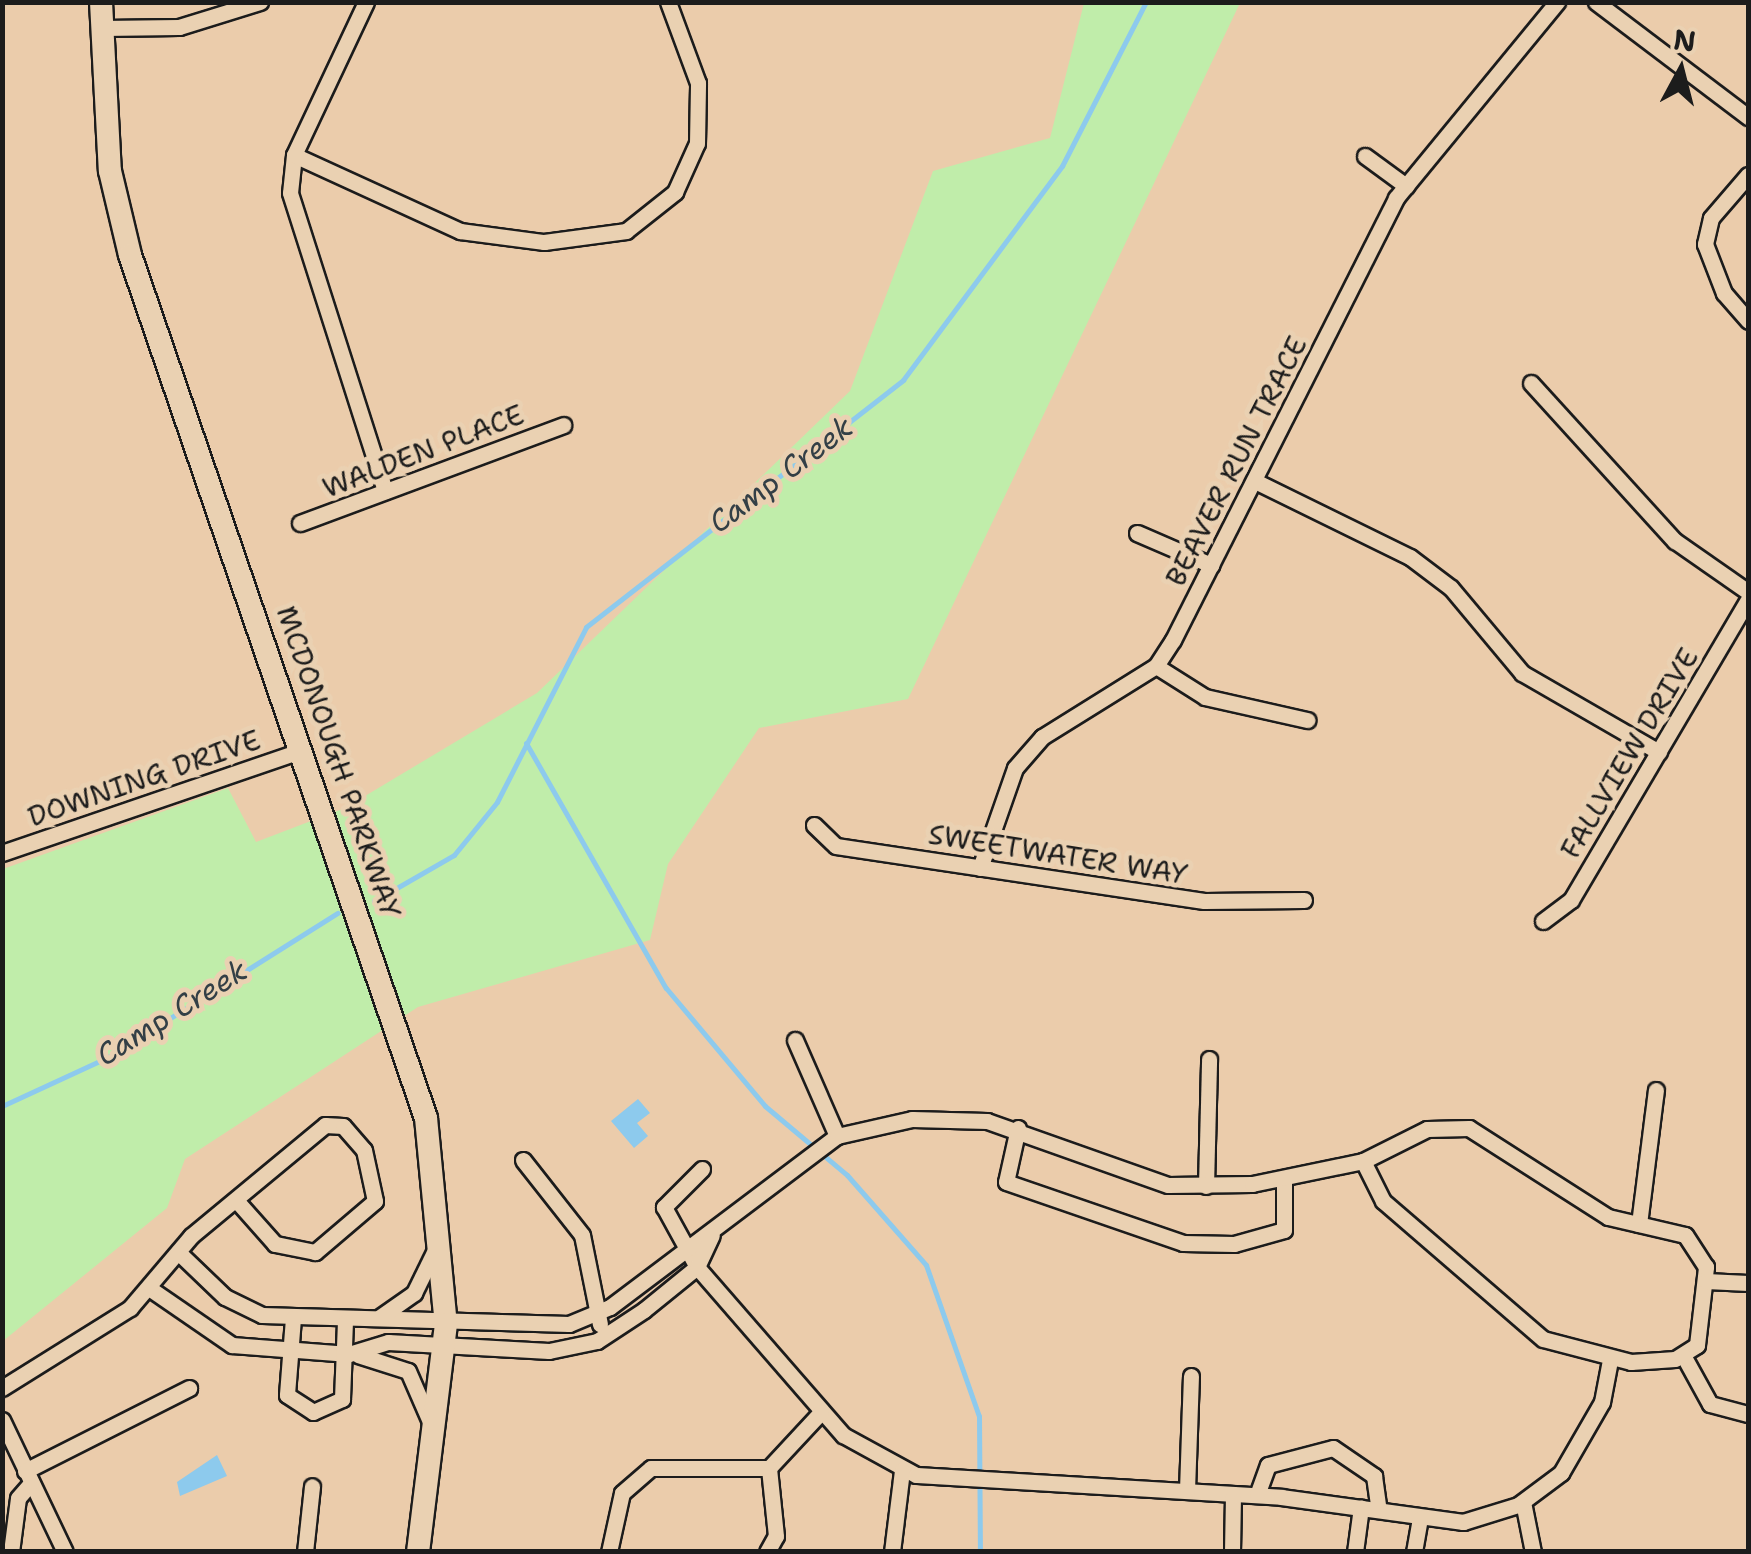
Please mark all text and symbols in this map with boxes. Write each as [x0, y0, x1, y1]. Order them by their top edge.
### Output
north arrow [1631, 20, 1731, 120]
text: N [1671, 20, 1698, 60]
street label: BEAVER RUN TRACE [1158, 330, 1314, 592]
street label: WALDEN PLACE [318, 397, 528, 505]
water label: Camp Creek [702, 409, 860, 541]
street label: MCDONOUGH PARKWAY [270, 601, 408, 923]
street label: FALLVIEW DRIVE [1553, 642, 1705, 864]
street label: DOWNING DRIVE [23, 722, 265, 834]
street label: SWEETWATER WAY [926, 817, 1190, 891]
water label: Camp Creek [90, 952, 254, 1074]

